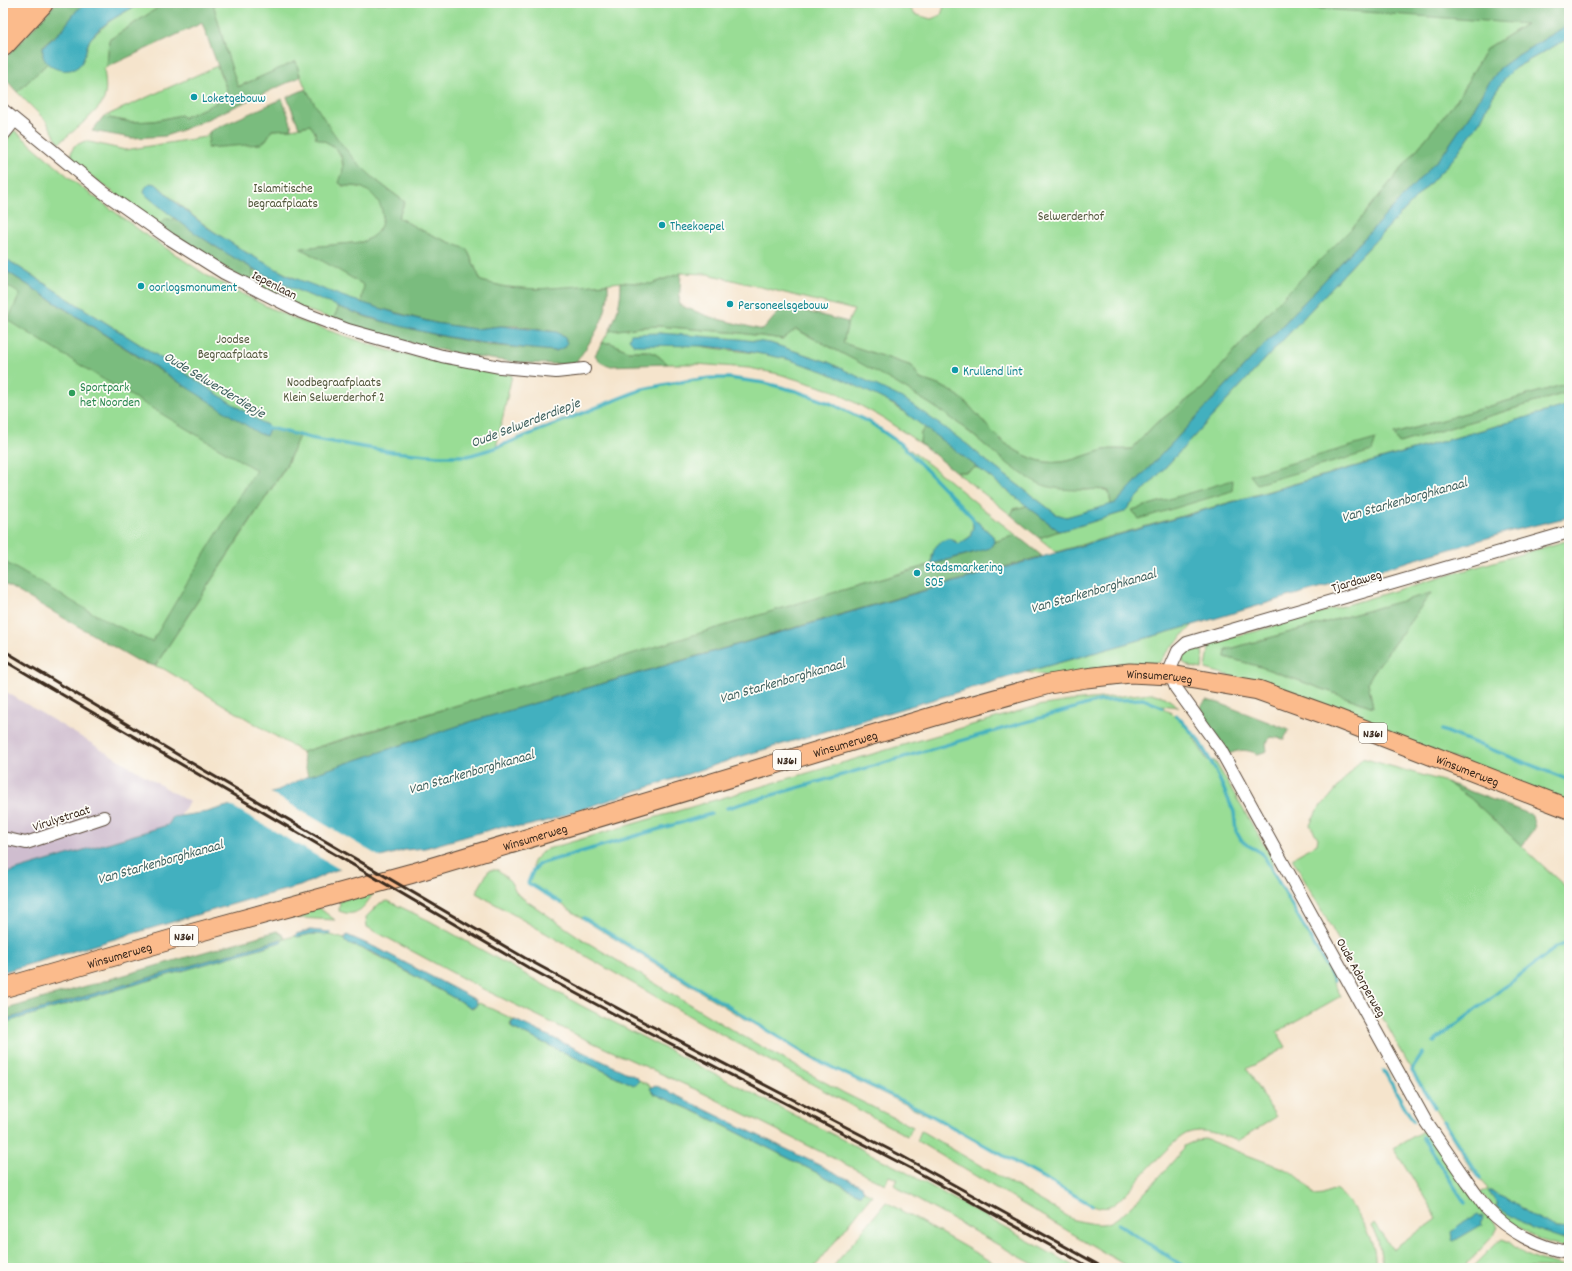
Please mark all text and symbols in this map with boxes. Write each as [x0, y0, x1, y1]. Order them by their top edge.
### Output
place label: Loketgebouw [202, 90, 266, 109]
marker: Loketgebouw [189, 92, 199, 102]
park label: Islamitische begraafplaats [248, 180, 318, 214]
park label: Selwerderhof [1038, 208, 1105, 227]
place label: Theekoepel [670, 218, 724, 237]
marker: Theekoepel [657, 220, 667, 230]
street label: Iepenlaan [248, 267, 300, 306]
place label: oorlogsmonument [149, 279, 237, 298]
marker: oorlogsmonument [136, 281, 146, 291]
place label: Personeelsgebouw [738, 297, 829, 316]
marker: Personeelsgebouw [725, 299, 735, 309]
park label: Joodse Begraafplaats [198, 331, 268, 365]
water label: Oude Selwerderdiepje [159, 347, 269, 424]
place label: Krullend lint [963, 363, 1023, 382]
marker: Krullend lint [950, 365, 960, 375]
park label: Noodbegraafplaats Klein Selwerderhof 2 [283, 374, 385, 408]
place label: Sportpark het Noorden [80, 379, 140, 413]
marker: Sportpark het Noorden [67, 388, 77, 398]
water label: Oude Selwerderdiepje [468, 394, 584, 454]
water label: Van Starkenborghkanaal [1339, 473, 1471, 528]
place label: Stadsmarkering S05 [925, 559, 1003, 593]
water label: Van Starkenborghkanaal [1028, 564, 1160, 619]
street label: Tjardaweg [1329, 566, 1384, 599]
marker: Stadsmarkering S05 [912, 568, 922, 578]
water label: Van Starkenborghkanaal [717, 654, 849, 709]
street label: Winsumerweg [1126, 666, 1194, 691]
road number: N361 [1359, 723, 1387, 743]
street label: Winsumerweg [811, 727, 881, 764]
water label: Van Starkenborghkanaal [406, 745, 538, 800]
road number: N361 [773, 750, 801, 770]
street label: Winsumerweg [1433, 751, 1502, 793]
street label: Virulystraat [31, 801, 93, 838]
street label: Winsumerweg [501, 820, 570, 857]
water label: Van Starkenborghkanaal [95, 835, 227, 890]
road number: N361 [170, 926, 198, 946]
street label: Oude Adorperweg [1330, 935, 1390, 1022]
street label: Winsumerweg [85, 939, 155, 975]

